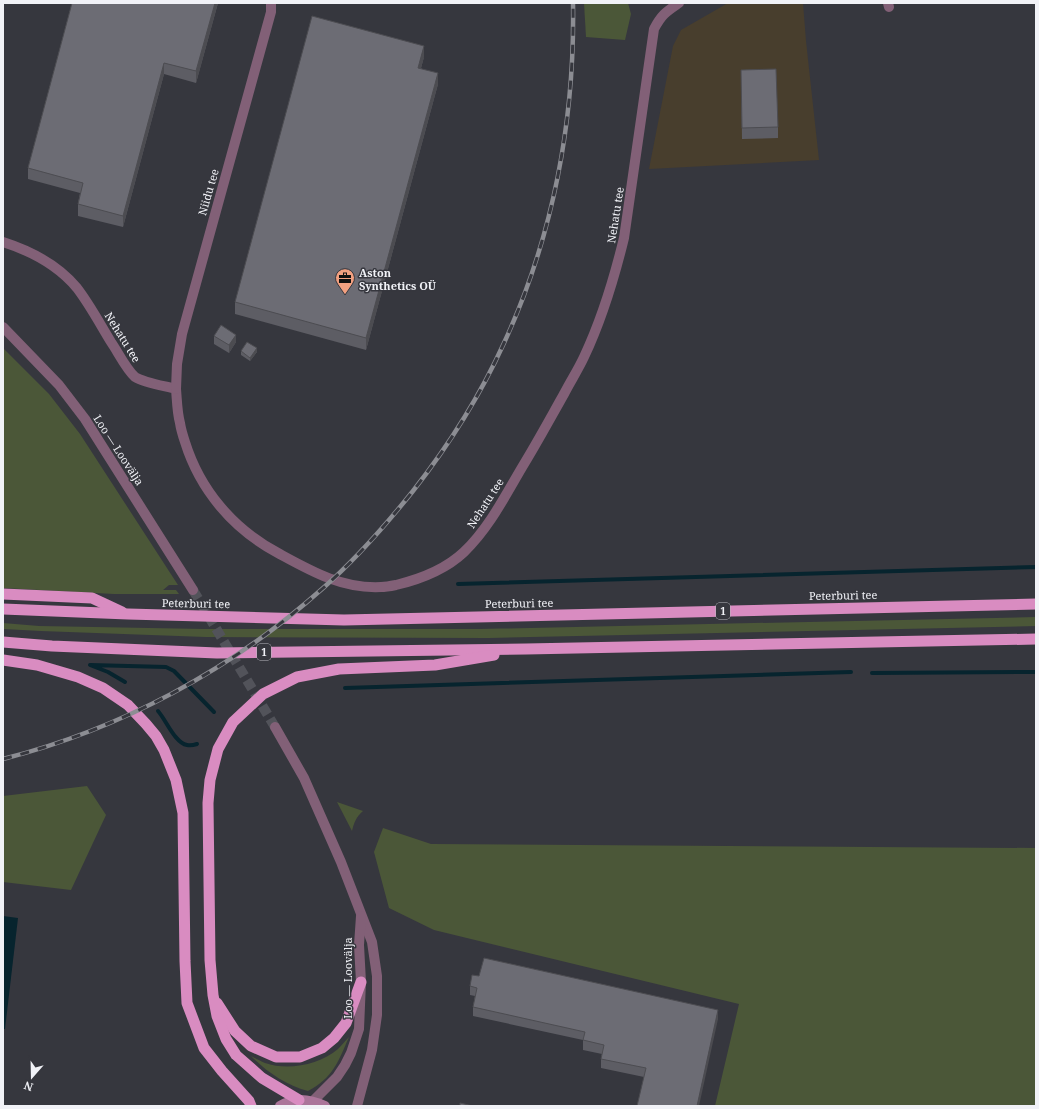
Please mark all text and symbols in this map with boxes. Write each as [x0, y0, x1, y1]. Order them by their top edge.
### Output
street label: Niidu tee [194, 167, 222, 217]
street label: Nehatu tee [603, 186, 627, 244]
place label: Aston Synthetics OÜ [359, 265, 437, 293]
office icon: Aston Synthetics OÜ [334, 267, 356, 295]
street label: Nehatu tee [102, 309, 144, 365]
street label: Loo — Loovälja [91, 412, 147, 488]
street label: Nehatu tee [463, 475, 507, 531]
street label: Peterburi tee [809, 587, 877, 603]
street label: Peterburi tee [162, 595, 230, 611]
street label: Peterburi tee [485, 595, 553, 611]
road number: 1 [716, 603, 730, 619]
road number: 1 [257, 644, 271, 660]
street label: Loo — Loovälja [340, 937, 355, 1019]
north arrow [12, 1057, 52, 1097]
text: N [21, 1078, 35, 1095]

